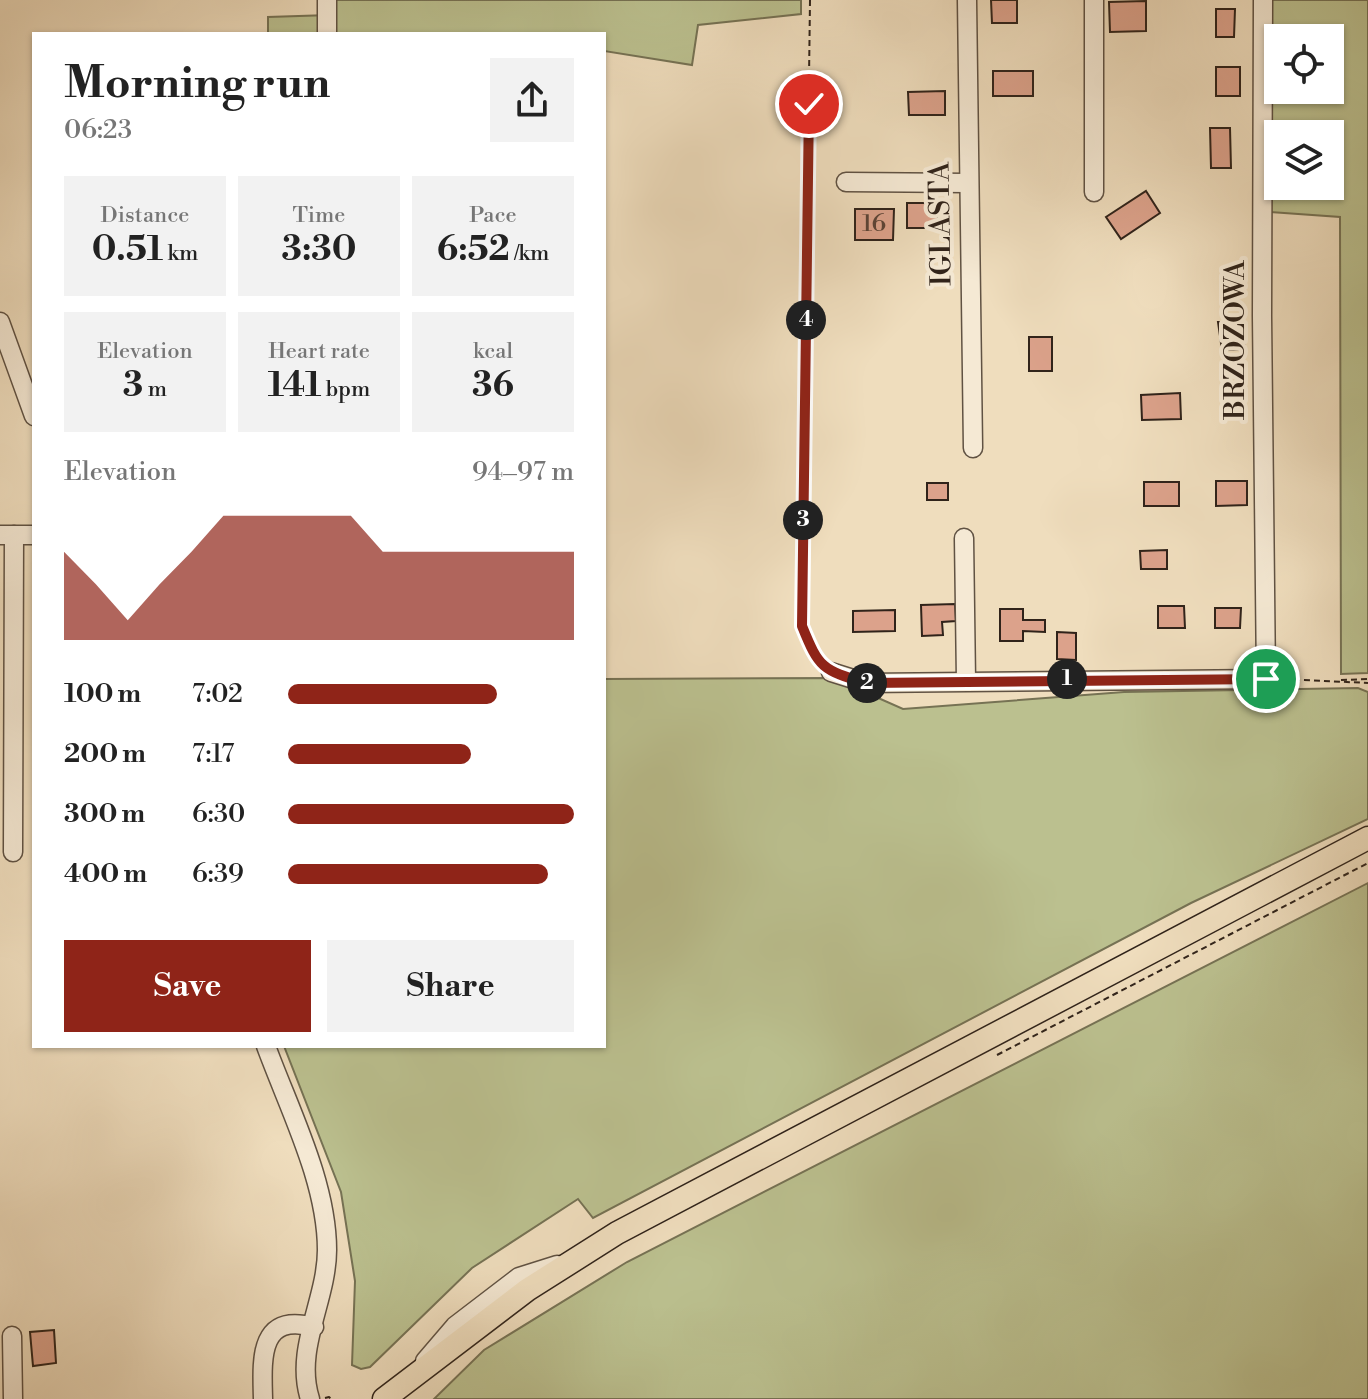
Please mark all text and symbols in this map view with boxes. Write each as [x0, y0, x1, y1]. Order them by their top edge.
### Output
map controls [1264, 24, 1344, 200]
button: locate [1264, 24, 1344, 104]
text: Morning run [64, 56, 330, 111]
button: share [490, 58, 574, 142]
pin [775, 70, 843, 138]
icon: check [787, 82, 831, 126]
text: 06:23 [64, 114, 132, 146]
button: layers [1264, 120, 1344, 200]
street label: IGLASTA [922, 161, 960, 286]
text: Distance [101, 202, 189, 229]
text: Time [293, 202, 345, 229]
text: Pace [469, 202, 517, 229]
house number: 16 [862, 209, 886, 239]
text: 0.51 [92, 229, 163, 271]
text: 3:30 [282, 229, 356, 271]
text: 6:52 [437, 229, 510, 271]
text: km [163, 240, 198, 267]
text: /km [510, 240, 549, 267]
street label: BRZOZOWA [1218, 260, 1253, 421]
pin: 4 [786, 300, 826, 340]
text: 4 [799, 306, 813, 333]
text: Elevation [97, 338, 193, 365]
text: Heart rate [268, 338, 370, 365]
text: kcal [473, 338, 513, 365]
text: 3 [123, 365, 143, 407]
text: 141 [268, 365, 321, 407]
text: 36 [472, 365, 514, 407]
text: m [143, 376, 167, 403]
text: bpm [321, 376, 370, 403]
text: Elevation [64, 456, 177, 488]
text: 94–97 m [472, 456, 574, 488]
pin: 3 [783, 500, 823, 540]
text: 3 [796, 506, 810, 533]
pin [1232, 645, 1300, 713]
icon: arrive [1244, 657, 1288, 701]
pin: 1 [1047, 659, 1087, 699]
pin: 2 [847, 663, 887, 703]
text: 1 [1062, 665, 1072, 692]
text: 2 [860, 669, 874, 696]
text: 100 m [64, 678, 141, 710]
text: 7:02 [192, 678, 243, 710]
text: 200 m [64, 738, 146, 770]
text: 7:17 [192, 738, 234, 770]
text: 300 m [64, 798, 145, 830]
text: 6:30 [192, 798, 245, 830]
text: 400 m [64, 858, 147, 890]
text: 6:39 [192, 858, 244, 890]
button: Save [64, 940, 311, 1032]
button: Share [327, 940, 574, 1032]

